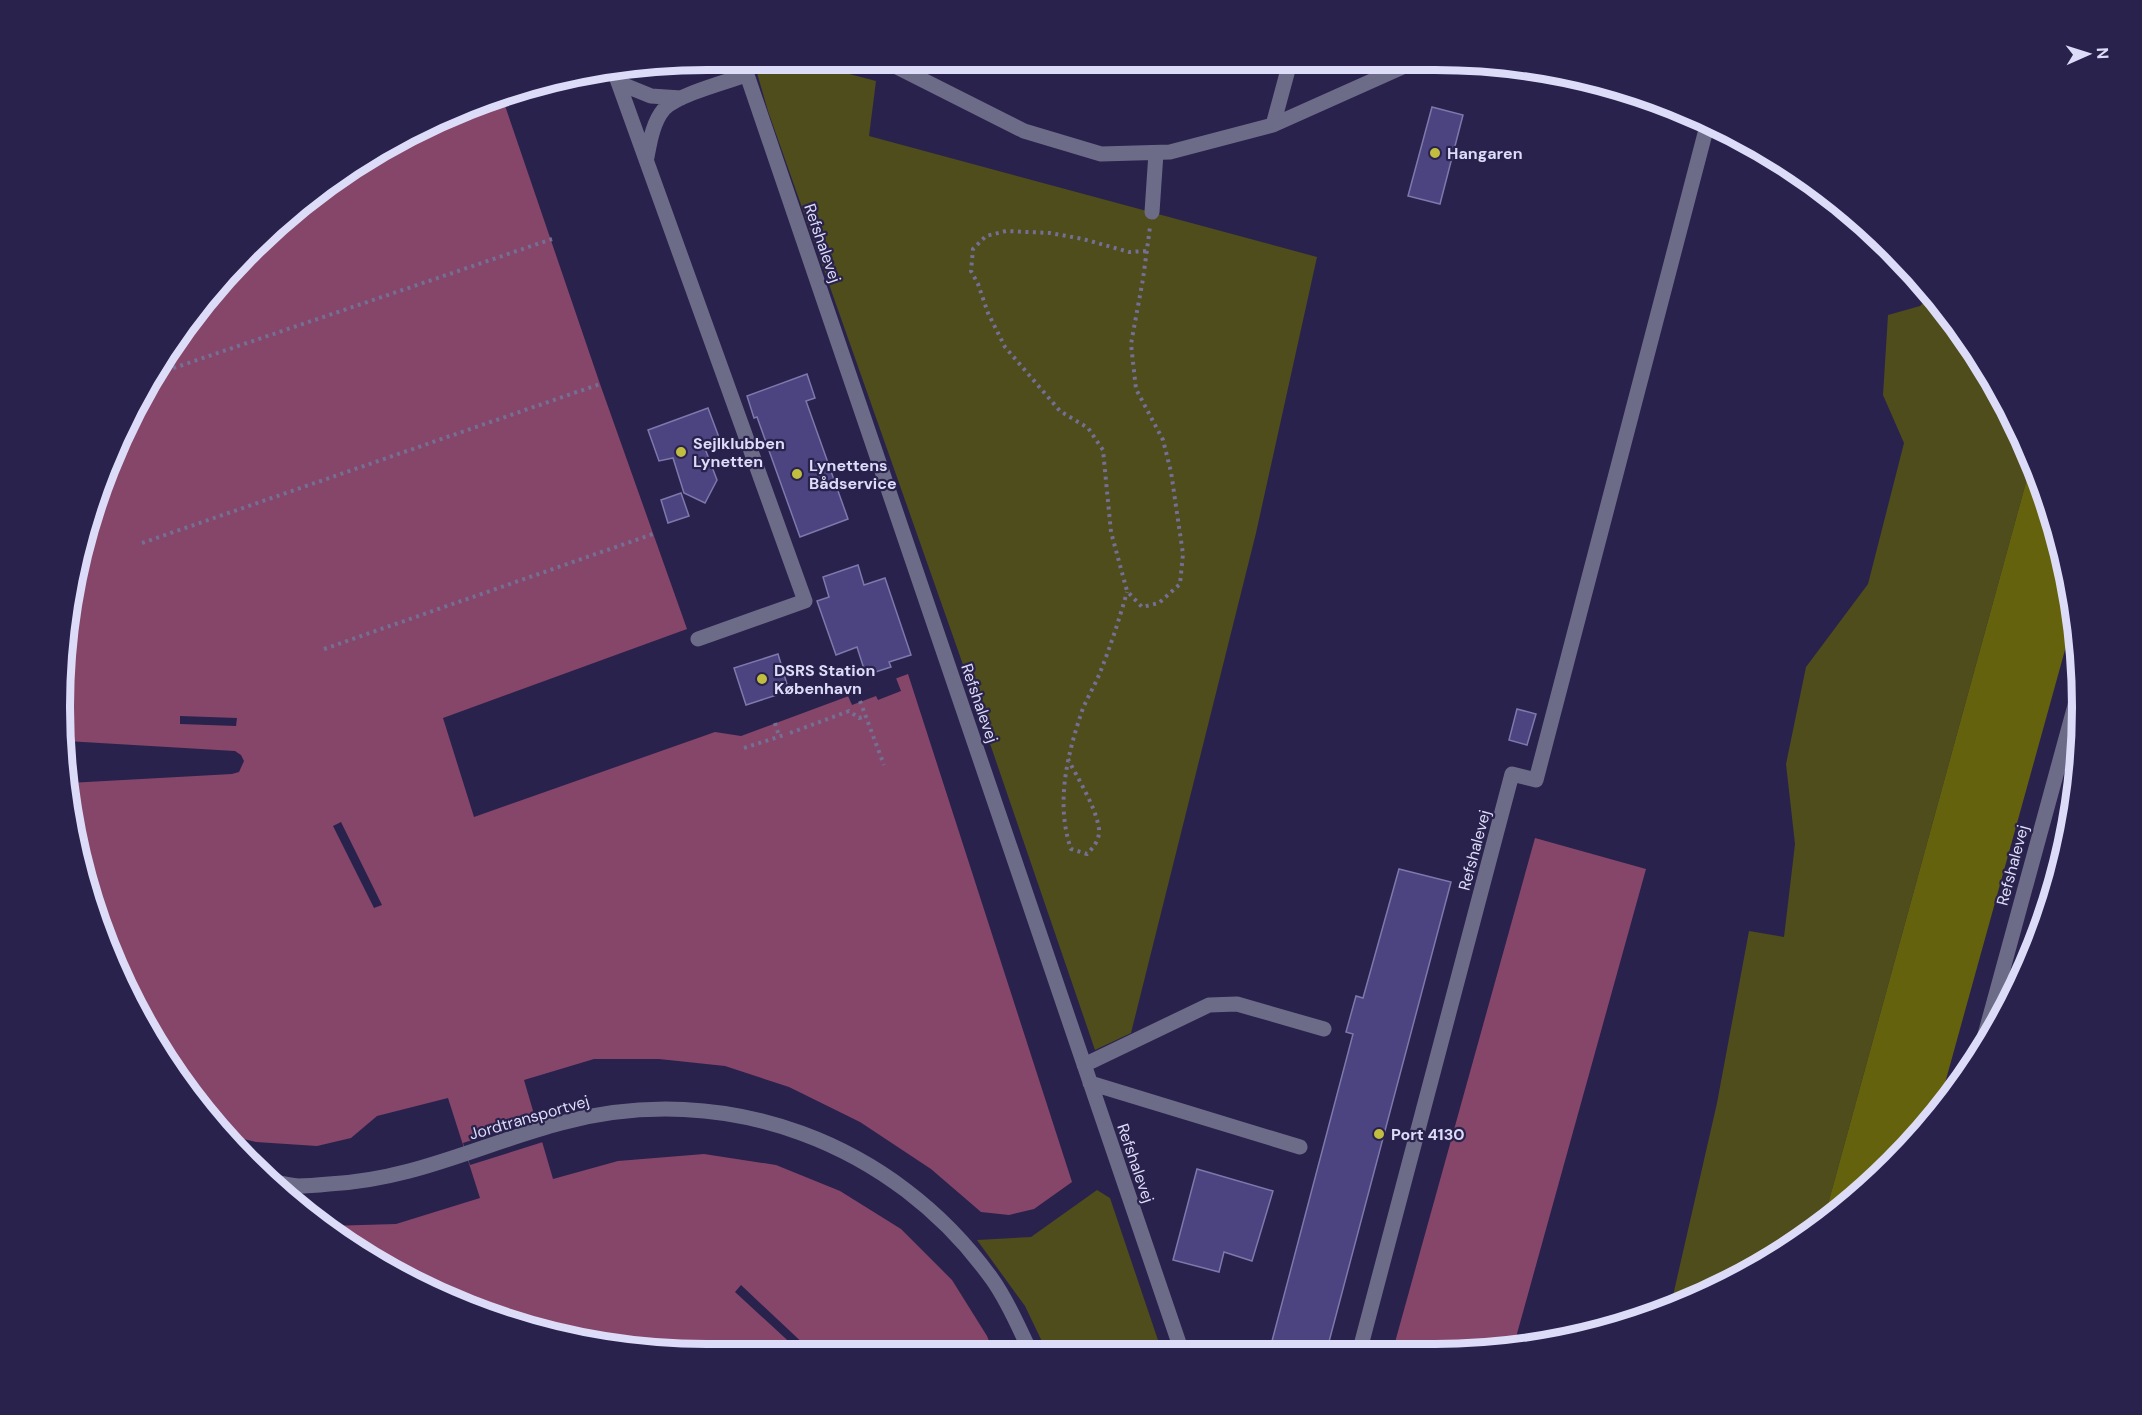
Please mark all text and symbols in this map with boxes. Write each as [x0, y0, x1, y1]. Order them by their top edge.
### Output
north arrow [2058, 24, 2118, 84]
text: N [2092, 47, 2113, 60]
place label: Hangaren [1447, 143, 1523, 164]
marker: Hangaren [1428, 146, 1442, 160]
street label: Refshalevej [799, 201, 846, 286]
place label: Sejlklubben Lynetten [693, 433, 785, 472]
marker: Sejlklubben Lynetten [674, 445, 688, 459]
place label: Lynettens Bådservice [809, 455, 897, 494]
marker: Lynettens Bådservice [790, 467, 804, 481]
place label: DSRS Station København [774, 660, 875, 699]
street label: Refshalevej [956, 661, 1003, 746]
marker: DSRS Station København [755, 672, 769, 686]
street label: Refshalevej [1454, 808, 1495, 893]
street label: Refshalevej [1992, 823, 2033, 908]
street label: Jordtransportvej [467, 1090, 592, 1145]
street label: Refshalevej [1112, 1121, 1159, 1206]
place label: Port 4130 [1391, 1124, 1465, 1145]
marker: Port 4130 [1372, 1127, 1386, 1141]

